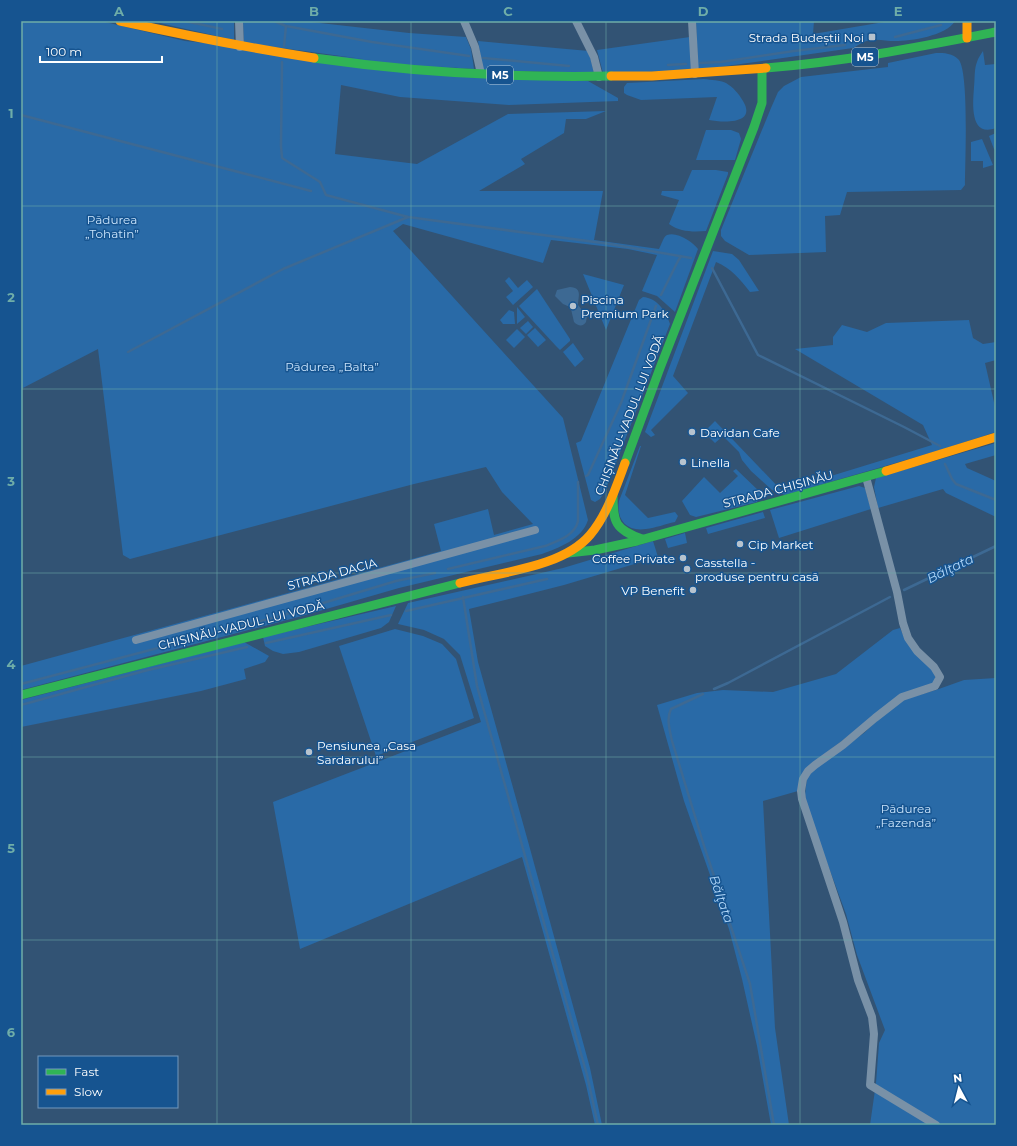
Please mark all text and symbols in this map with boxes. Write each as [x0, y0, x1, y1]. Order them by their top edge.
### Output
text: A [113, 3, 125, 19]
text: B [309, 3, 319, 19]
text: C [503, 3, 513, 19]
text: D [698, 3, 709, 19]
text: E [894, 3, 903, 19]
place label: Strada Budeștii Noi [749, 30, 864, 45]
marker: Strada Budeștii Noi [867, 32, 877, 42]
scale bar [40, 38, 162, 64]
text: 100 m [46, 44, 82, 59]
road number: M5 [852, 48, 878, 66]
road number: M5 [487, 66, 513, 84]
text: 1 [8, 105, 14, 121]
park label: Pădurea „Tohatin” [85, 212, 139, 241]
text: 2 [7, 289, 15, 305]
place label: Piscina Premium Park [581, 292, 669, 321]
marker: Piscina Premium Park [568, 301, 578, 311]
street label: CHIȘINĂU-VADUL LUI VODĂ [591, 332, 667, 497]
park label: Pădurea „Balta” [285, 359, 379, 374]
place label: Davidan Cafe [700, 425, 780, 440]
marker: Davidan Cafe [687, 427, 697, 437]
place label: Linella [691, 455, 730, 470]
marker: Linella [678, 457, 688, 467]
street label: STRADA CHIȘINĂU [721, 467, 835, 511]
text: 3 [6, 473, 15, 489]
place label: Cip Market [748, 537, 813, 552]
marker: Cip Market [735, 539, 745, 549]
water label: Bălţata [924, 550, 976, 586]
place label: Coffee Private [592, 551, 675, 566]
marker: Coffee Private [678, 553, 688, 563]
street label: STRADA DACIA [286, 555, 379, 593]
place label: Casstella - produse pentru casă [695, 555, 819, 584]
marker: Casstella - produse pentru casă [682, 564, 692, 574]
place label: VP Benefit [621, 583, 685, 598]
marker: VP Benefit [688, 585, 698, 595]
street label: CHIȘINĂU-VADUL LUI VODĂ [156, 597, 326, 653]
text: 4 [7, 656, 16, 672]
place label: Pensiunea „Casa Sardarului” [317, 738, 416, 767]
marker: Pensiunea „Casa Sardarului” [304, 747, 314, 757]
park label: Pădurea „Fazenda” [876, 801, 936, 830]
text: 5 [7, 840, 15, 856]
water label: Bălţata [706, 873, 738, 925]
text: 6 [7, 1024, 16, 1040]
legend [38, 1056, 178, 1108]
text: Fast [74, 1064, 99, 1079]
north arrow [939, 1068, 979, 1108]
text: N [953, 1071, 963, 1086]
text: Slow [74, 1084, 103, 1099]

